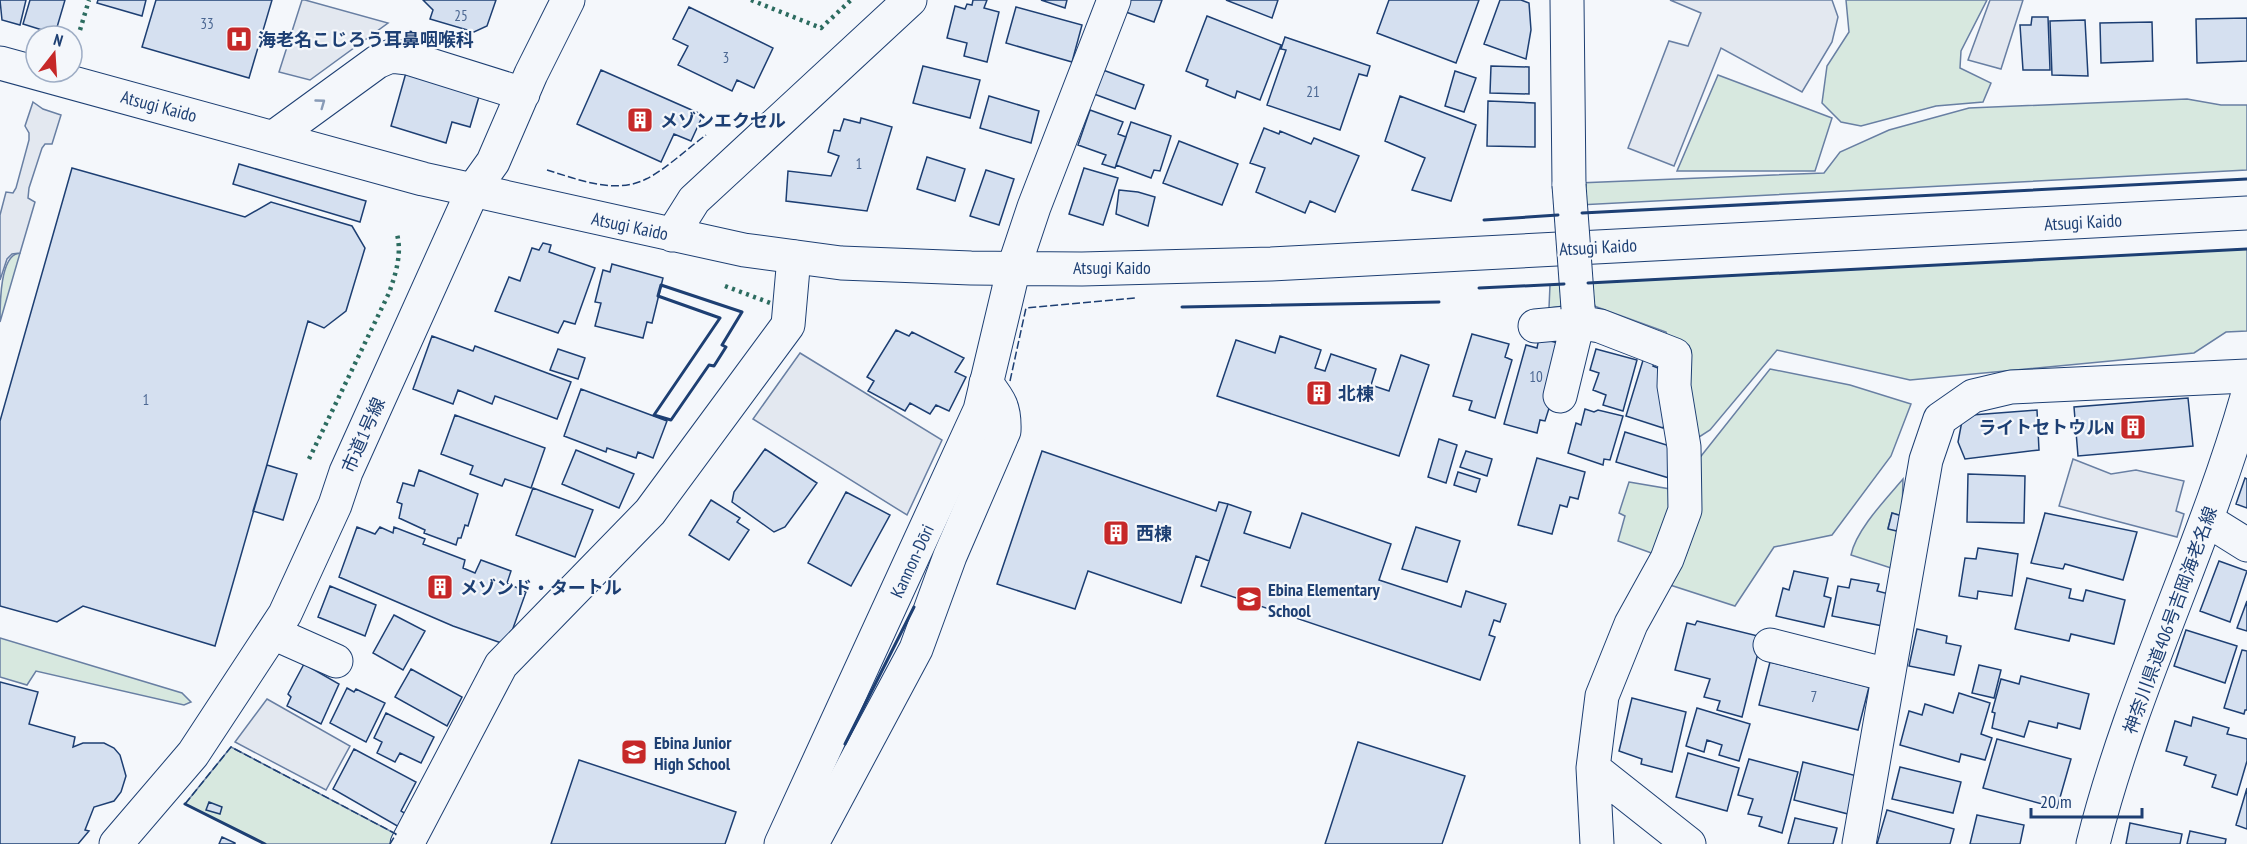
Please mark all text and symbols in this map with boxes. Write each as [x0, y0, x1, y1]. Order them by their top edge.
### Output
house number: 25 [454, 6, 468, 25]
house number: 33 [200, 14, 214, 33]
north arrow [24, 24, 84, 84]
hospital icon: 海老名こじろう耳鼻咽喉科 [224, 24, 254, 54]
place label: 海老名こじろう耳鼻咽喉科 [258, 28, 474, 51]
text: N [51, 29, 65, 50]
house number: 3 [723, 48, 729, 67]
house number: 21 [1306, 82, 1320, 101]
street label: Atsugi Kaido [118, 85, 200, 127]
one-way arrow [314, 99, 325, 110]
building icon: メゾンエクセル [625, 105, 655, 135]
place label: メゾンエクセル [660, 109, 786, 132]
house number: 1 [856, 154, 862, 173]
street label: Atsugi Kaido [590, 207, 671, 245]
street label: Atsugi Kaido [2044, 208, 2123, 236]
street label: Atsugi Kaido [1559, 233, 1638, 261]
street label: Atsugi Kaido [1073, 256, 1151, 279]
house number: 10 [1529, 367, 1543, 386]
building icon: 北棟 [1304, 378, 1334, 408]
place label: 北棟 [1338, 382, 1374, 405]
house number: 1 [143, 390, 149, 409]
street label: 市道1号線 [336, 394, 390, 476]
building icon: ライトセトウルN [2118, 412, 2148, 442]
place label: ライトセトウルN [1978, 416, 2114, 439]
street label: 神奈川県道406号吉岡海老名線 [2118, 503, 2222, 737]
building icon: 西棟 [1101, 518, 1131, 548]
street label: Kannon-Dōri [885, 521, 939, 601]
place label: 西棟 [1136, 522, 1172, 545]
building icon: メゾンド・タートル [425, 572, 455, 602]
place label: メゾンド・タートル [460, 576, 622, 599]
place label: Ebina Elementary School [1268, 578, 1380, 622]
school or university icon: Ebina Elementary School [1234, 584, 1264, 614]
house number: 7 [1811, 687, 1817, 706]
place label: Ebina Junior High School [654, 731, 732, 775]
school or university icon: Ebina Junior High School [619, 737, 649, 767]
scale bar [2031, 781, 2142, 819]
text: 20 m [2040, 790, 2072, 813]

